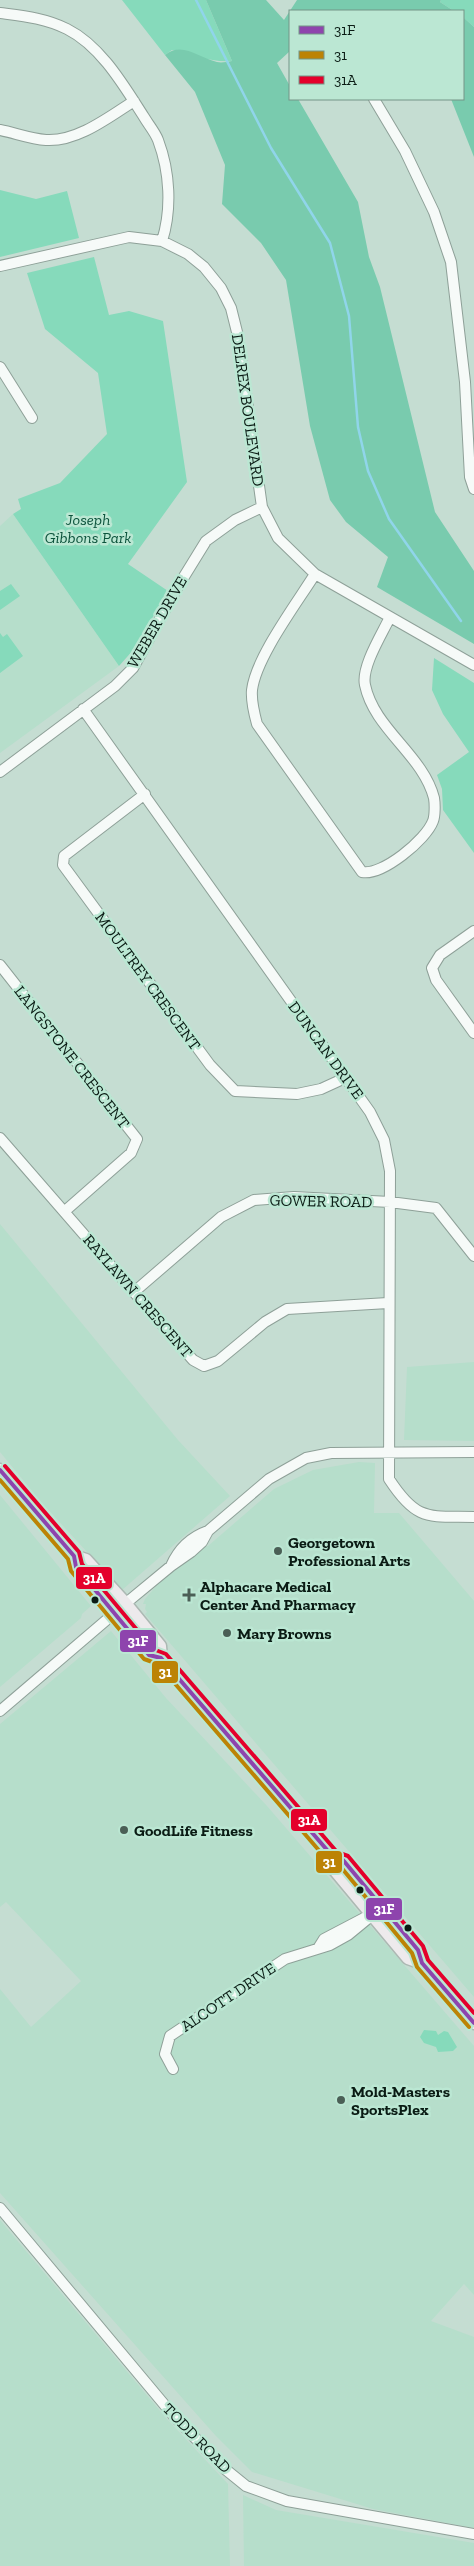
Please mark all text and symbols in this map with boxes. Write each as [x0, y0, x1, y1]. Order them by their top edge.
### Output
legend [289, 10, 464, 100]
text: 31F [334, 21, 356, 39]
text: 31 [334, 46, 347, 64]
text: 31A [334, 71, 357, 89]
street label: DELREX BOULEVARD [228, 333, 268, 487]
park label: Joseph Gibbons Park [45, 510, 131, 547]
street label: WEBER DRIVE [123, 573, 191, 671]
street label: MOULTREY CRESCENT [91, 908, 205, 1054]
street label: LANGSTONE CRESCENT [10, 982, 134, 1132]
street label: DUNCAN DRIVE [284, 997, 368, 1103]
street label: GOWER ROAD [269, 1191, 373, 1211]
street label: RAYLAWN CRESCENT [79, 1231, 197, 1362]
place label: Georgetown Professional Arts [288, 1533, 410, 1570]
marker: Georgetown Professional Arts [272, 1545, 284, 1557]
line badge: 31A [75, 1566, 113, 1590]
text: 31A [83, 1570, 106, 1587]
place label: Alphacare Medical Center And Pharmacy [200, 1577, 356, 1614]
marker: Alphacare Medical Center And Pharmacy [182, 1588, 196, 1602]
unlabelled marker [90, 1595, 100, 1605]
place label: Mary Browns [237, 1624, 332, 1643]
marker: Mary Browns [221, 1627, 233, 1639]
line badge: 31F [119, 1629, 157, 1653]
text: 31F [127, 1633, 149, 1650]
line badge: 31 [151, 1660, 179, 1684]
text: 31 [158, 1664, 172, 1681]
line badge: 31A [290, 1808, 328, 1832]
text: 31A [298, 1812, 321, 1829]
place label: GoodLife Fitness [134, 1821, 253, 1840]
marker: GoodLife Fitness [118, 1824, 130, 1836]
line badge: 31 [315, 1850, 343, 1874]
text: 31 [322, 1854, 336, 1871]
unlabelled marker [355, 1885, 365, 1895]
line badge: 31F [365, 1897, 403, 1921]
text: 31F [373, 1901, 395, 1918]
unlabelled marker [403, 1923, 413, 1933]
street label: ALCOTT DRIVE [177, 1958, 279, 2036]
place label: Mold-Masters SportsPlex [351, 2082, 450, 2119]
marker: Mold-Masters SportsPlex [335, 2094, 347, 2106]
street label: TODD ROAD [159, 2399, 235, 2477]

